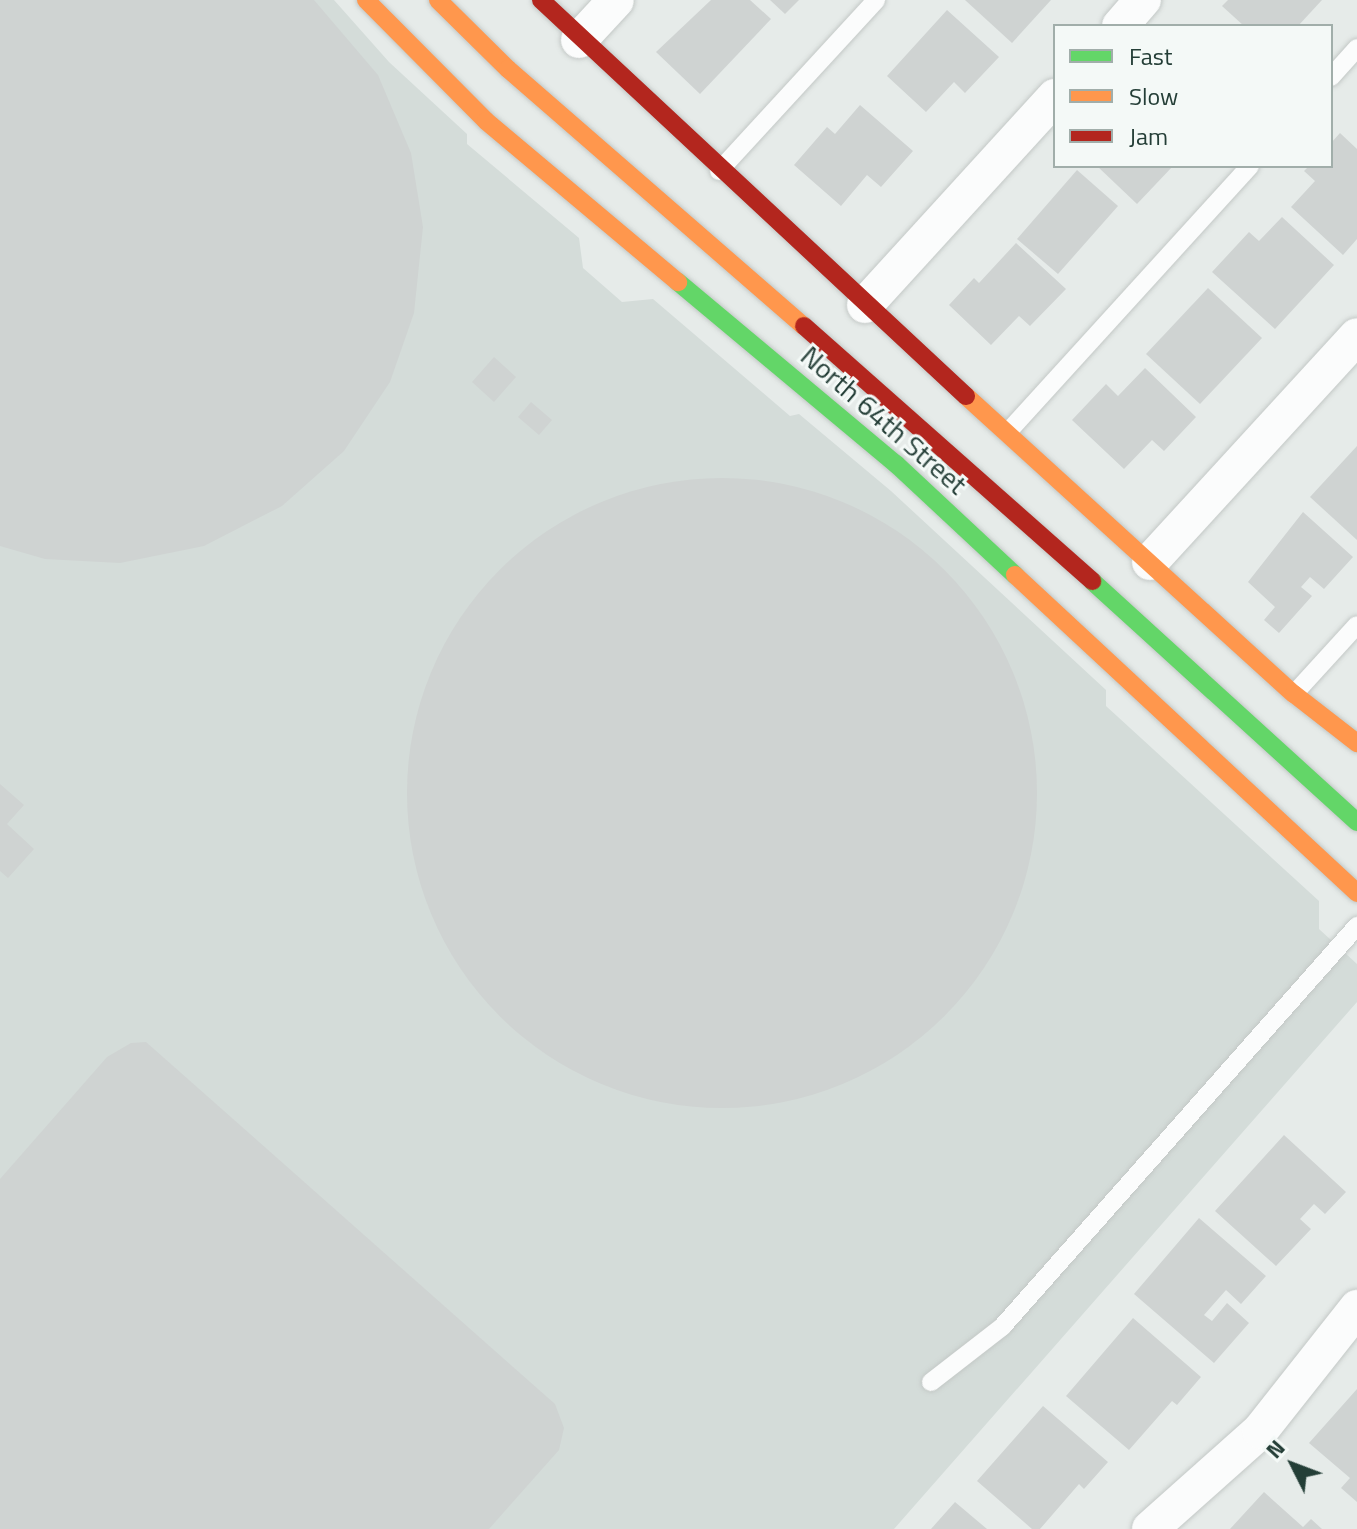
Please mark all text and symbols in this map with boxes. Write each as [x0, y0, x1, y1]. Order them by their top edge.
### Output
legend [1053, 24, 1333, 168]
text: Fast [1129, 38, 1172, 74]
text: Slow [1129, 78, 1178, 114]
text: Jam [1129, 118, 1168, 154]
street label: North 64th Street [794, 339, 974, 501]
north arrow [1253, 1425, 1333, 1505]
text: N [1257, 1432, 1293, 1466]

